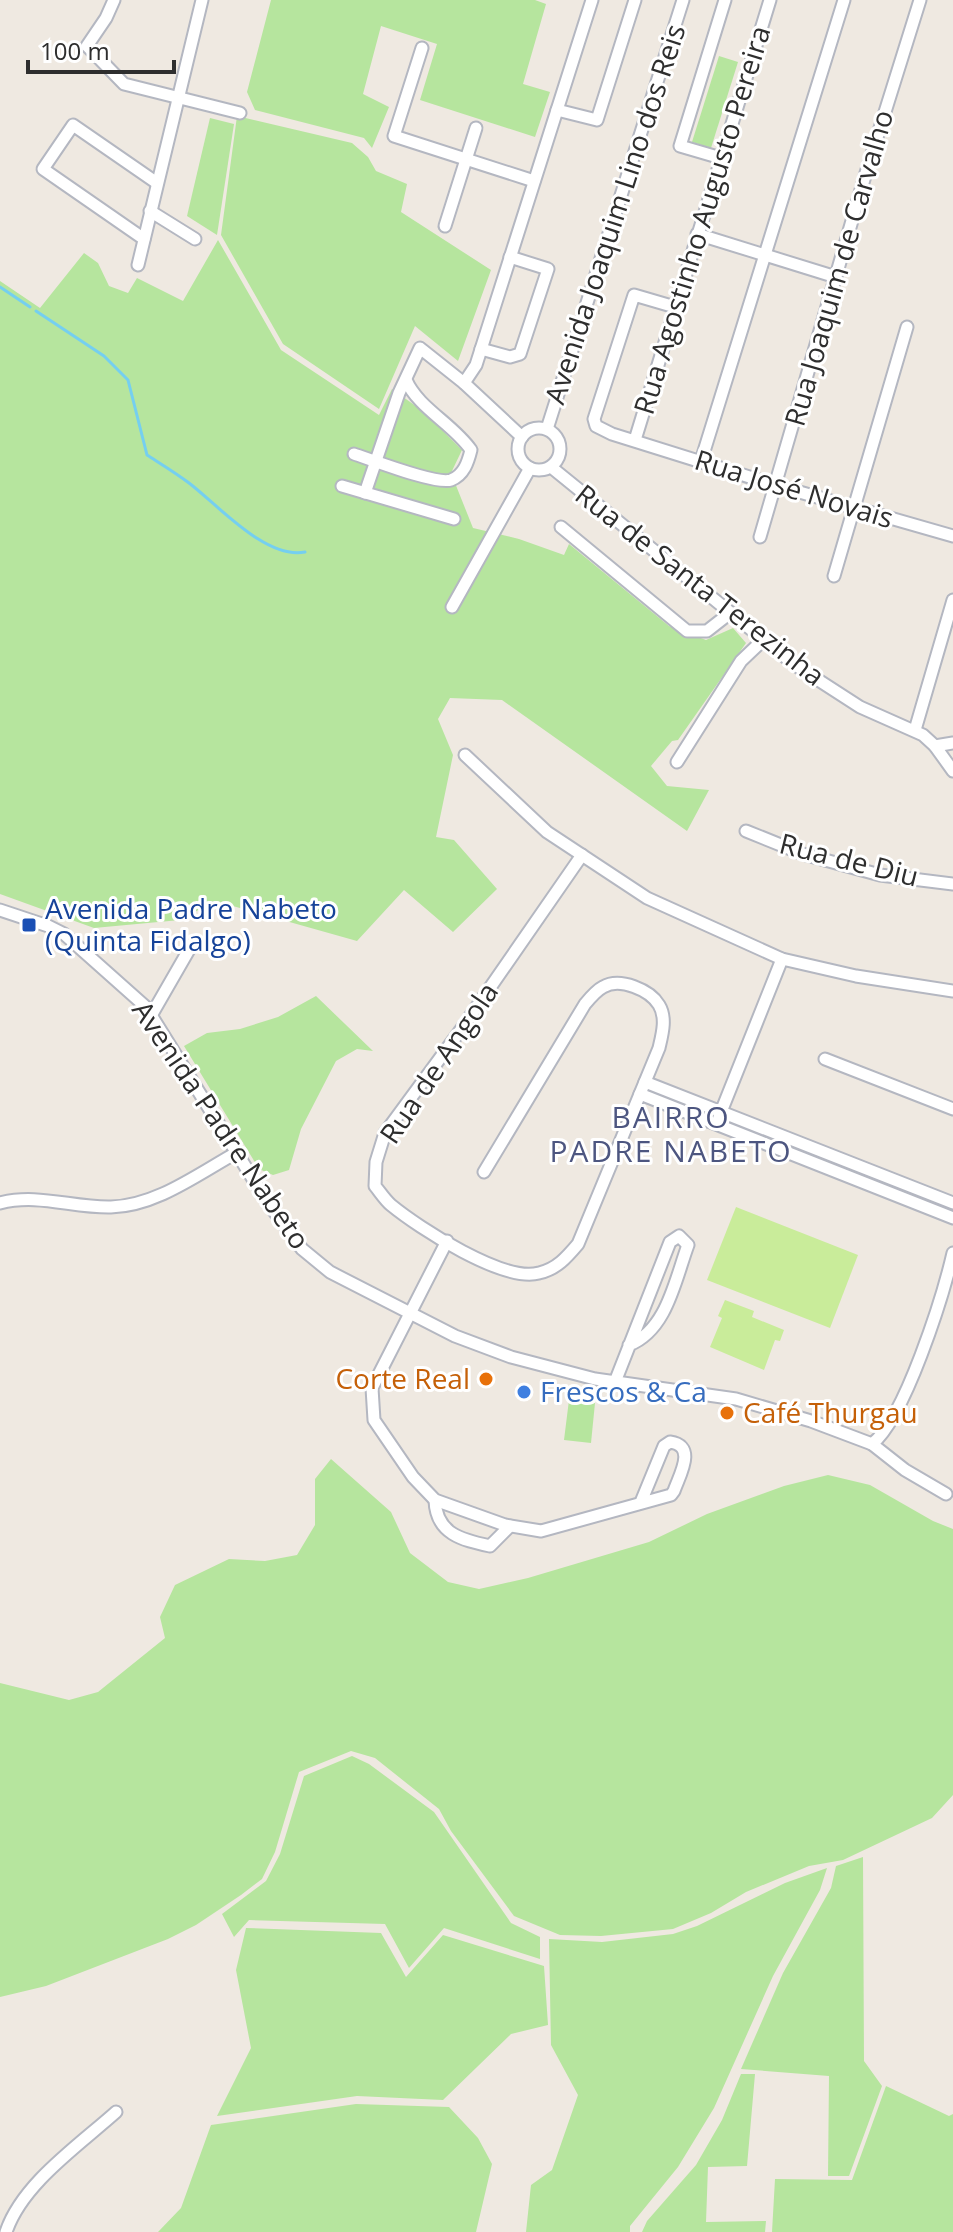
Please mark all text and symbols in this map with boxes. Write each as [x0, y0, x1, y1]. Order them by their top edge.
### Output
street label: Avenida Joaquim Lino dos Reis [535, 19, 693, 408]
street label: Rua Agostinho Augusto Pereira [624, 21, 778, 419]
scale bar [28, 24, 174, 74]
text: 100 m [40, 34, 110, 67]
street label: Rua Joaquim de Carvalho [775, 105, 901, 430]
street label: Rua José Novais [690, 440, 898, 536]
street label: Rua de Santa Terezinha [568, 475, 833, 694]
street label: Rua de Diu [776, 823, 923, 895]
place label: Avenida Padre Nabeto (Quinta Fidalgo) [45, 889, 337, 959]
marker: Avenida Padre Nabeto (Quinta Fidalgo) [20, 916, 38, 934]
street label: Rua de Angola [370, 974, 506, 1151]
street label: Avenida Padre Nabeto [124, 993, 319, 1256]
district label: BAIRRO PADRE NABETO [549, 1096, 793, 1171]
place label: Corte Real [335, 1359, 470, 1397]
marker: Corte Real [477, 1370, 495, 1388]
place label: Frescos & Ca [540, 1372, 707, 1410]
marker: Frescos & Ca [515, 1383, 533, 1401]
place label: Café Thurgau [743, 1393, 918, 1431]
marker: Café Thurgau [718, 1404, 736, 1422]

